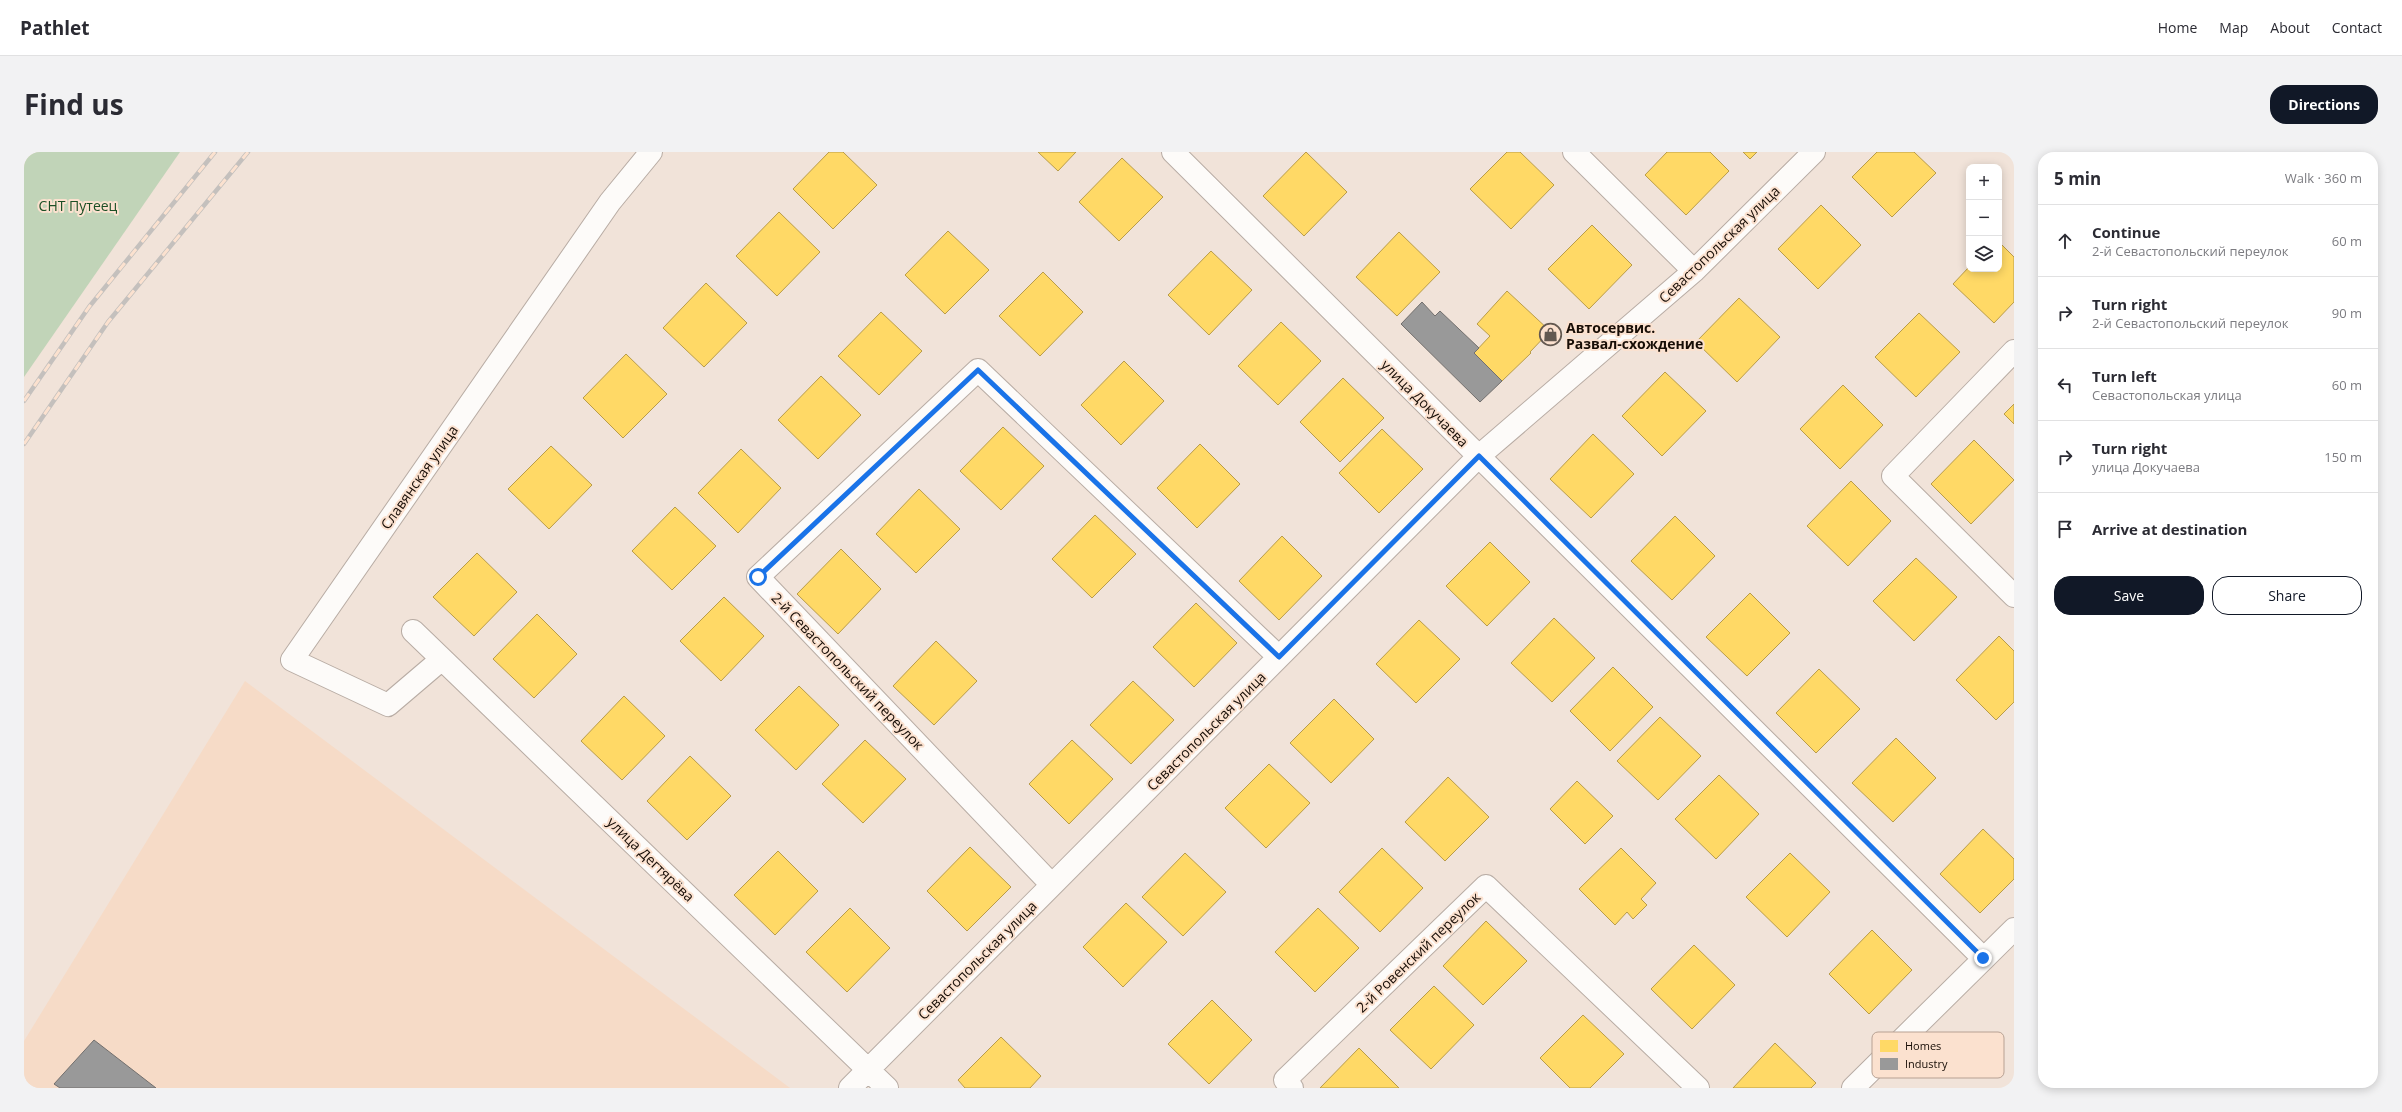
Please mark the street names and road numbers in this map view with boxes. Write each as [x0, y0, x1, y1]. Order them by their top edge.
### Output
street label: Севастопольская улица [1654, 181, 1784, 307]
street label: улица Докучаева [1377, 355, 1473, 451]
street label: Славянская улица [376, 421, 462, 533]
street label: 2-й Севастопольский переулок [768, 588, 929, 754]
street label: Севастопольская улица [1142, 667, 1270, 795]
street label: улица Дегтярёва [603, 813, 699, 905]
street label: 2-й Ровенский переулок [1352, 887, 1485, 1016]
street label: Севастопольская улица [913, 896, 1041, 1024]

